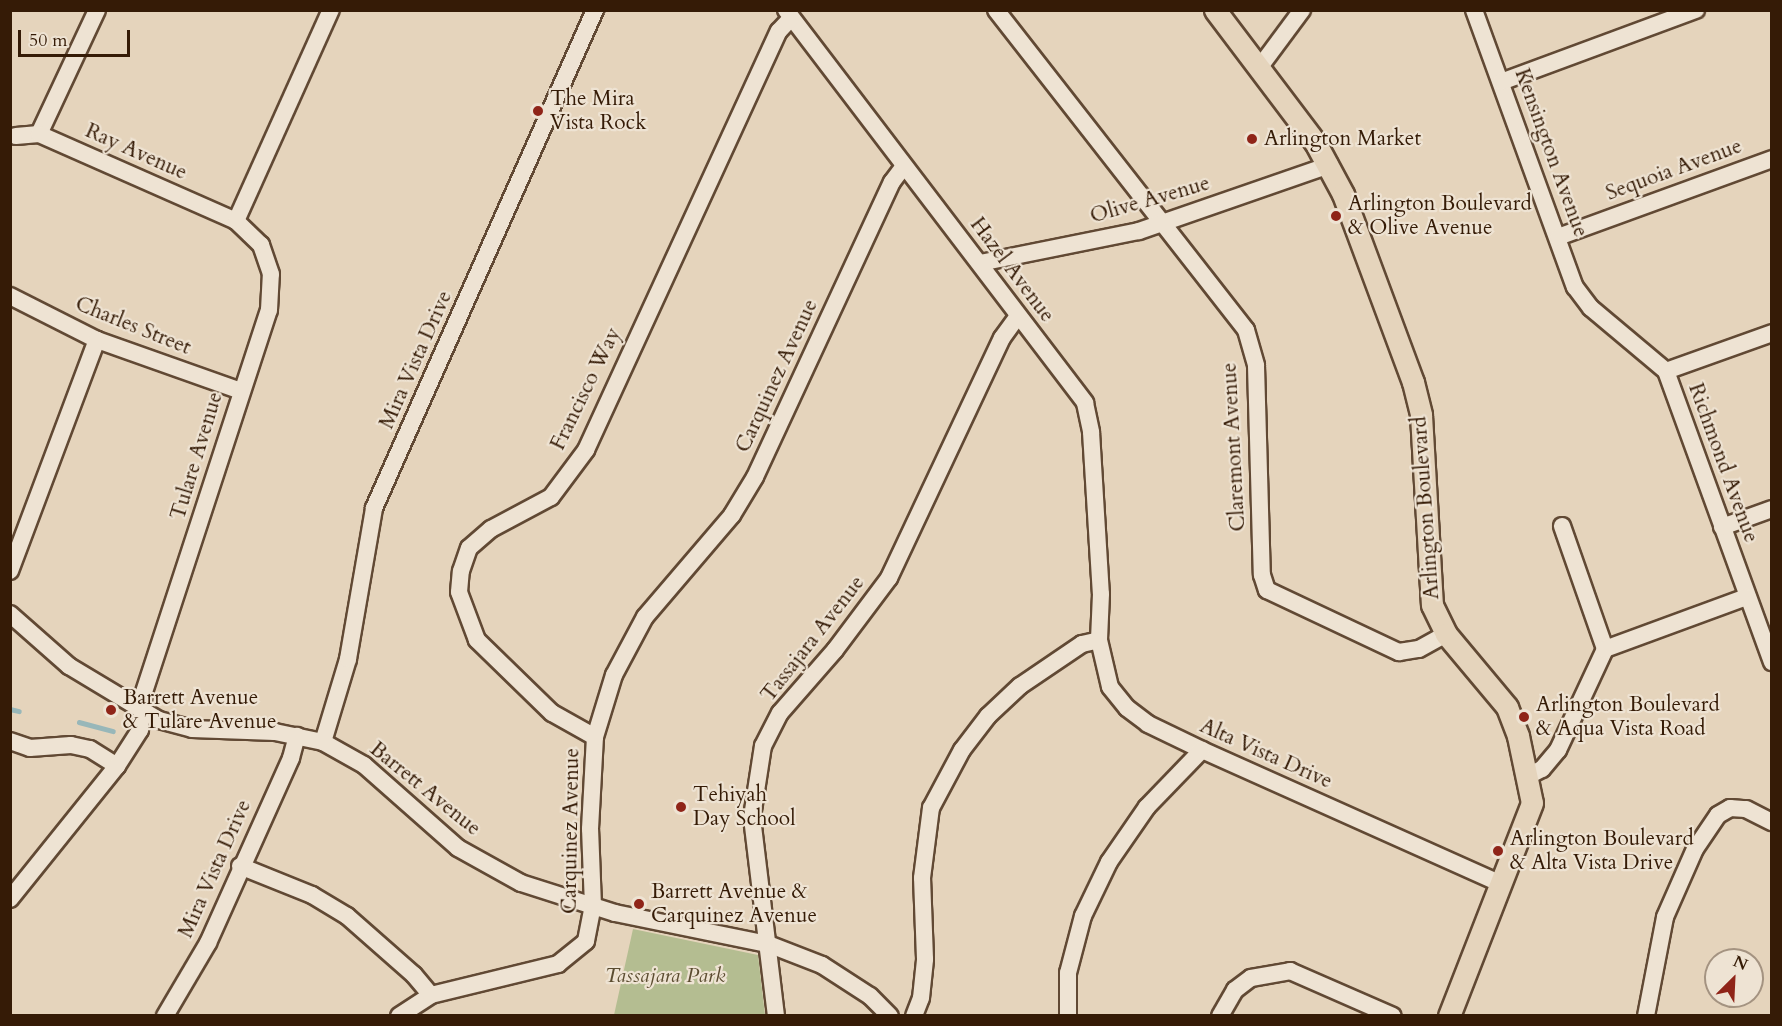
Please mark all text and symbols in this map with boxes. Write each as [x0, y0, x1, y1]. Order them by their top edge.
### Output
scale bar [21, 18, 134, 56]
text: 50 m [29, 28, 68, 53]
street label: Kensington Avenue [1509, 65, 1593, 241]
place label: The Mira Vista Rock [550, 86, 646, 136]
marker: The Mira Vista Rock [531, 104, 545, 118]
street label: Ray Avenue [81, 118, 191, 186]
place label: Arlington Market [1264, 126, 1421, 152]
marker: Arlington Market [1245, 132, 1259, 146]
street label: Sequoia Avenue [1603, 134, 1745, 206]
street label: Olive Avenue [1087, 171, 1213, 229]
place label: Arlington Boulevard & Olive Avenue [1348, 191, 1532, 241]
marker: Arlington Boulevard & Olive Avenue [1329, 209, 1343, 223]
street label: Hazel Avenue [964, 213, 1060, 327]
street label: Mira Vista Drive [374, 287, 458, 433]
street label: Charles Street [72, 291, 194, 361]
street label: Carquinez Avenue [730, 295, 824, 457]
street label: Francisco Way [546, 324, 626, 454]
street label: Claremont Avenue [1217, 362, 1251, 532]
street label: Richmond Avenue [1683, 380, 1763, 546]
street label: Tulare Avenue [166, 389, 228, 523]
street label: Arlington Boulevard [1407, 416, 1445, 600]
street label: Tassajara Avenue [756, 571, 870, 707]
place label: Barrett Avenue & Tulare Avenue [123, 685, 277, 735]
place label: Arlington Boulevard & Aqua Vista Road [1536, 692, 1720, 742]
marker: Barrett Avenue & Tulare Avenue [104, 703, 118, 717]
marker: Arlington Boulevard & Aqua Vista Road [1517, 710, 1531, 724]
street label: Alta Vista Drive [1196, 714, 1336, 794]
street label: Barrett Avenue [365, 737, 485, 841]
street label: Carquinez Avenue [557, 748, 585, 914]
place label: Tehiyah Day School [693, 782, 796, 832]
street label: Mira Vista Drive [173, 796, 257, 942]
marker: Tehiyah Day School [674, 800, 688, 814]
place label: Arlington Boulevard & Alta Vista Drive [1510, 826, 1694, 876]
marker: Arlington Boulevard & Alta Vista Drive [1491, 844, 1505, 858]
place label: Barrett Avenue & Carquinez Avenue [651, 879, 817, 929]
marker: Barrett Avenue & Carquinez Avenue [632, 897, 646, 911]
north arrow [1704, 948, 1764, 1008]
text: N [1730, 951, 1751, 976]
park label: Tassajara Park [605, 963, 725, 989]

